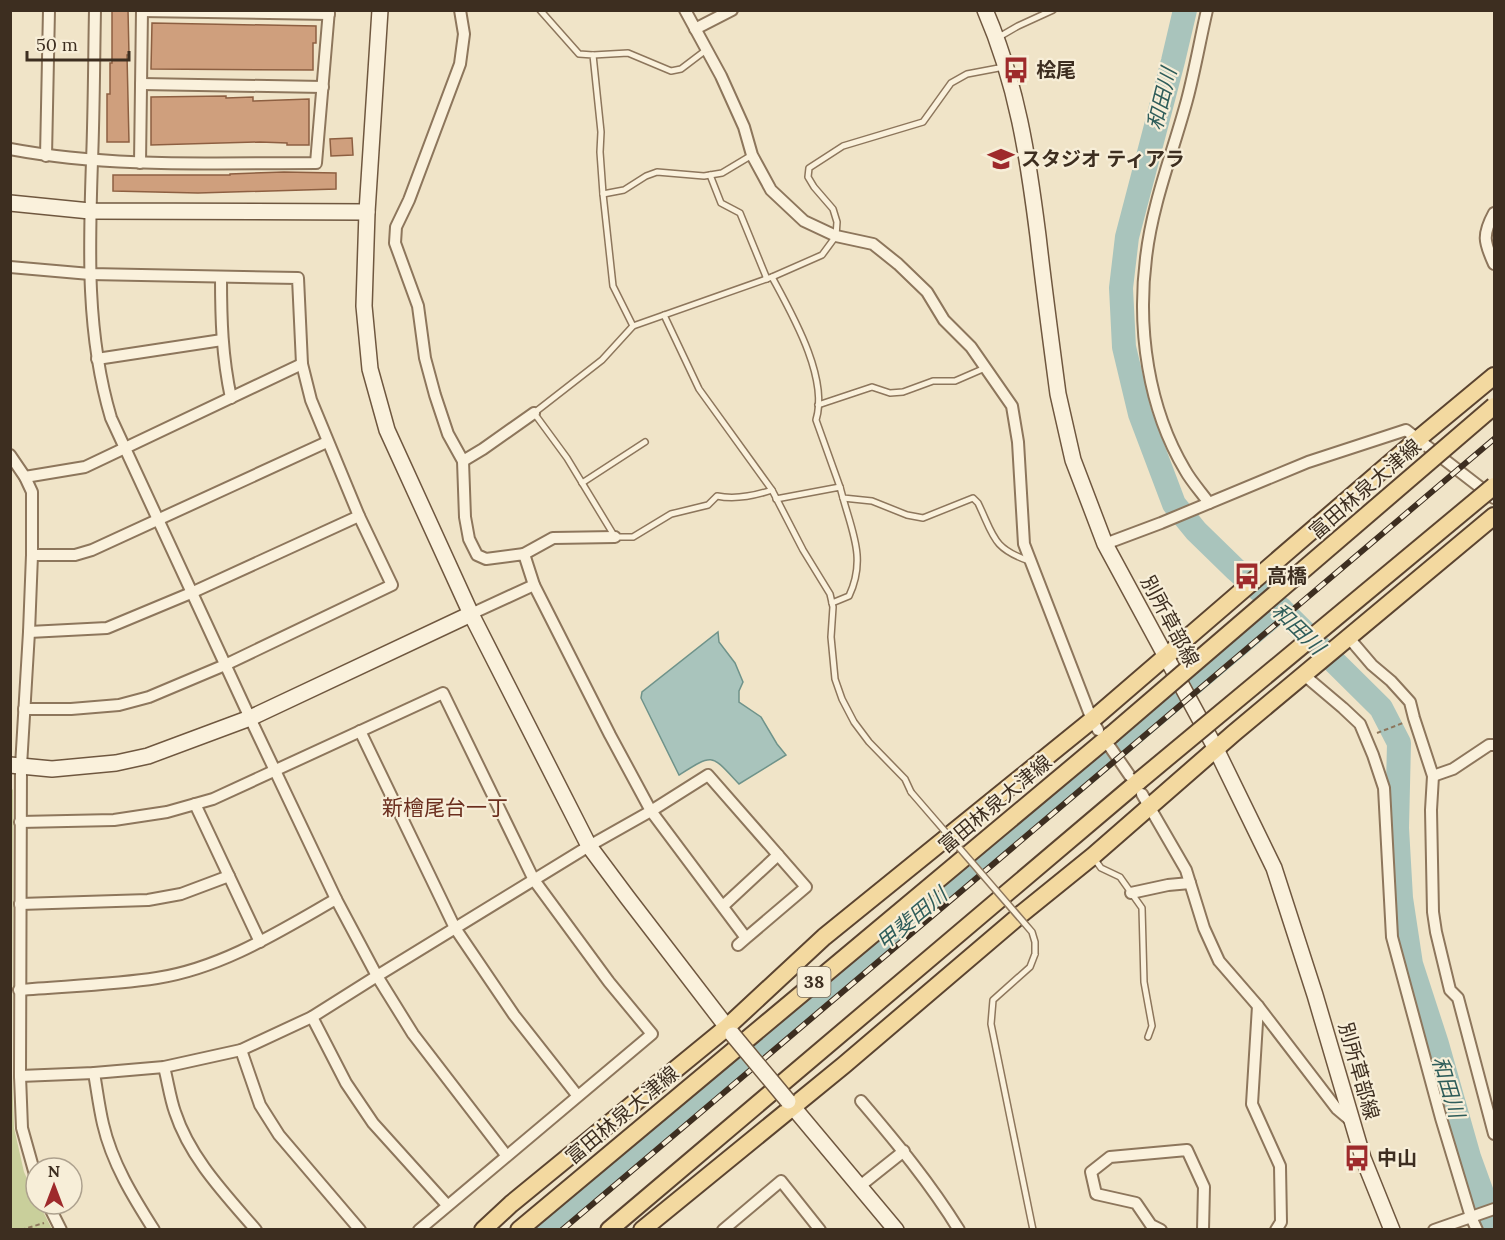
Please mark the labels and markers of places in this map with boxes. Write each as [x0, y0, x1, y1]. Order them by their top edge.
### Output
bus stop icon: 桧尾 [1001, 55, 1031, 85]
place label: 桧尾 [1036, 57, 1076, 82]
school or university icon: スタジオ ティアラ [986, 144, 1016, 174]
place label: スタジオ ティアラ [1021, 146, 1185, 171]
bus stop icon: 高橋 [1232, 561, 1262, 591]
place label: 高橋 [1267, 563, 1307, 588]
bus stop icon: 中山 [1342, 1143, 1372, 1173]
place label: 中山 [1377, 1145, 1417, 1170]

